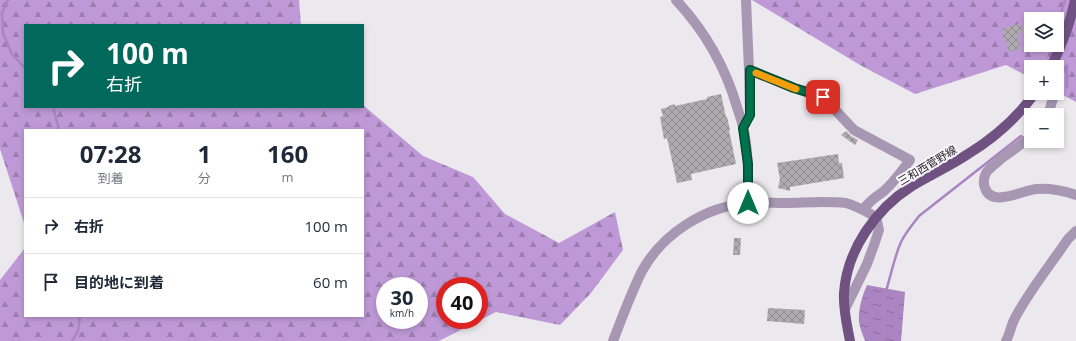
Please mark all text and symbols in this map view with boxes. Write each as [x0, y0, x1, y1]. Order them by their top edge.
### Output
map controls [1024, 12, 1064, 148]
button: layers [1024, 12, 1064, 52]
text: 100 m [106, 34, 189, 72]
icon: right [40, 40, 92, 92]
button: + [1024, 60, 1064, 100]
text: 右折 [106, 72, 142, 96]
pin [806, 80, 840, 114]
icon: arrive [812, 86, 834, 108]
button: − [1024, 108, 1064, 148]
text: 07:28 [80, 137, 142, 170]
text: 1 [197, 137, 211, 170]
text: 160 [267, 137, 308, 170]
street label: 三和西菅野線 [895, 142, 959, 188]
text: m [282, 168, 294, 186]
text: 到着 [98, 169, 124, 187]
text: 分 [198, 169, 211, 187]
position arrow [727, 182, 769, 224]
icon: right [40, 215, 62, 237]
text: 右折 [74, 216, 104, 236]
text: 100 m [304, 216, 348, 236]
icon: arrive [40, 271, 62, 293]
text: 目的地に到着 [74, 272, 164, 292]
text: 60 m [313, 272, 348, 292]
speed limit sign: 40 [436, 277, 488, 329]
text: 30 [391, 284, 413, 311]
text: km/h [390, 306, 414, 320]

